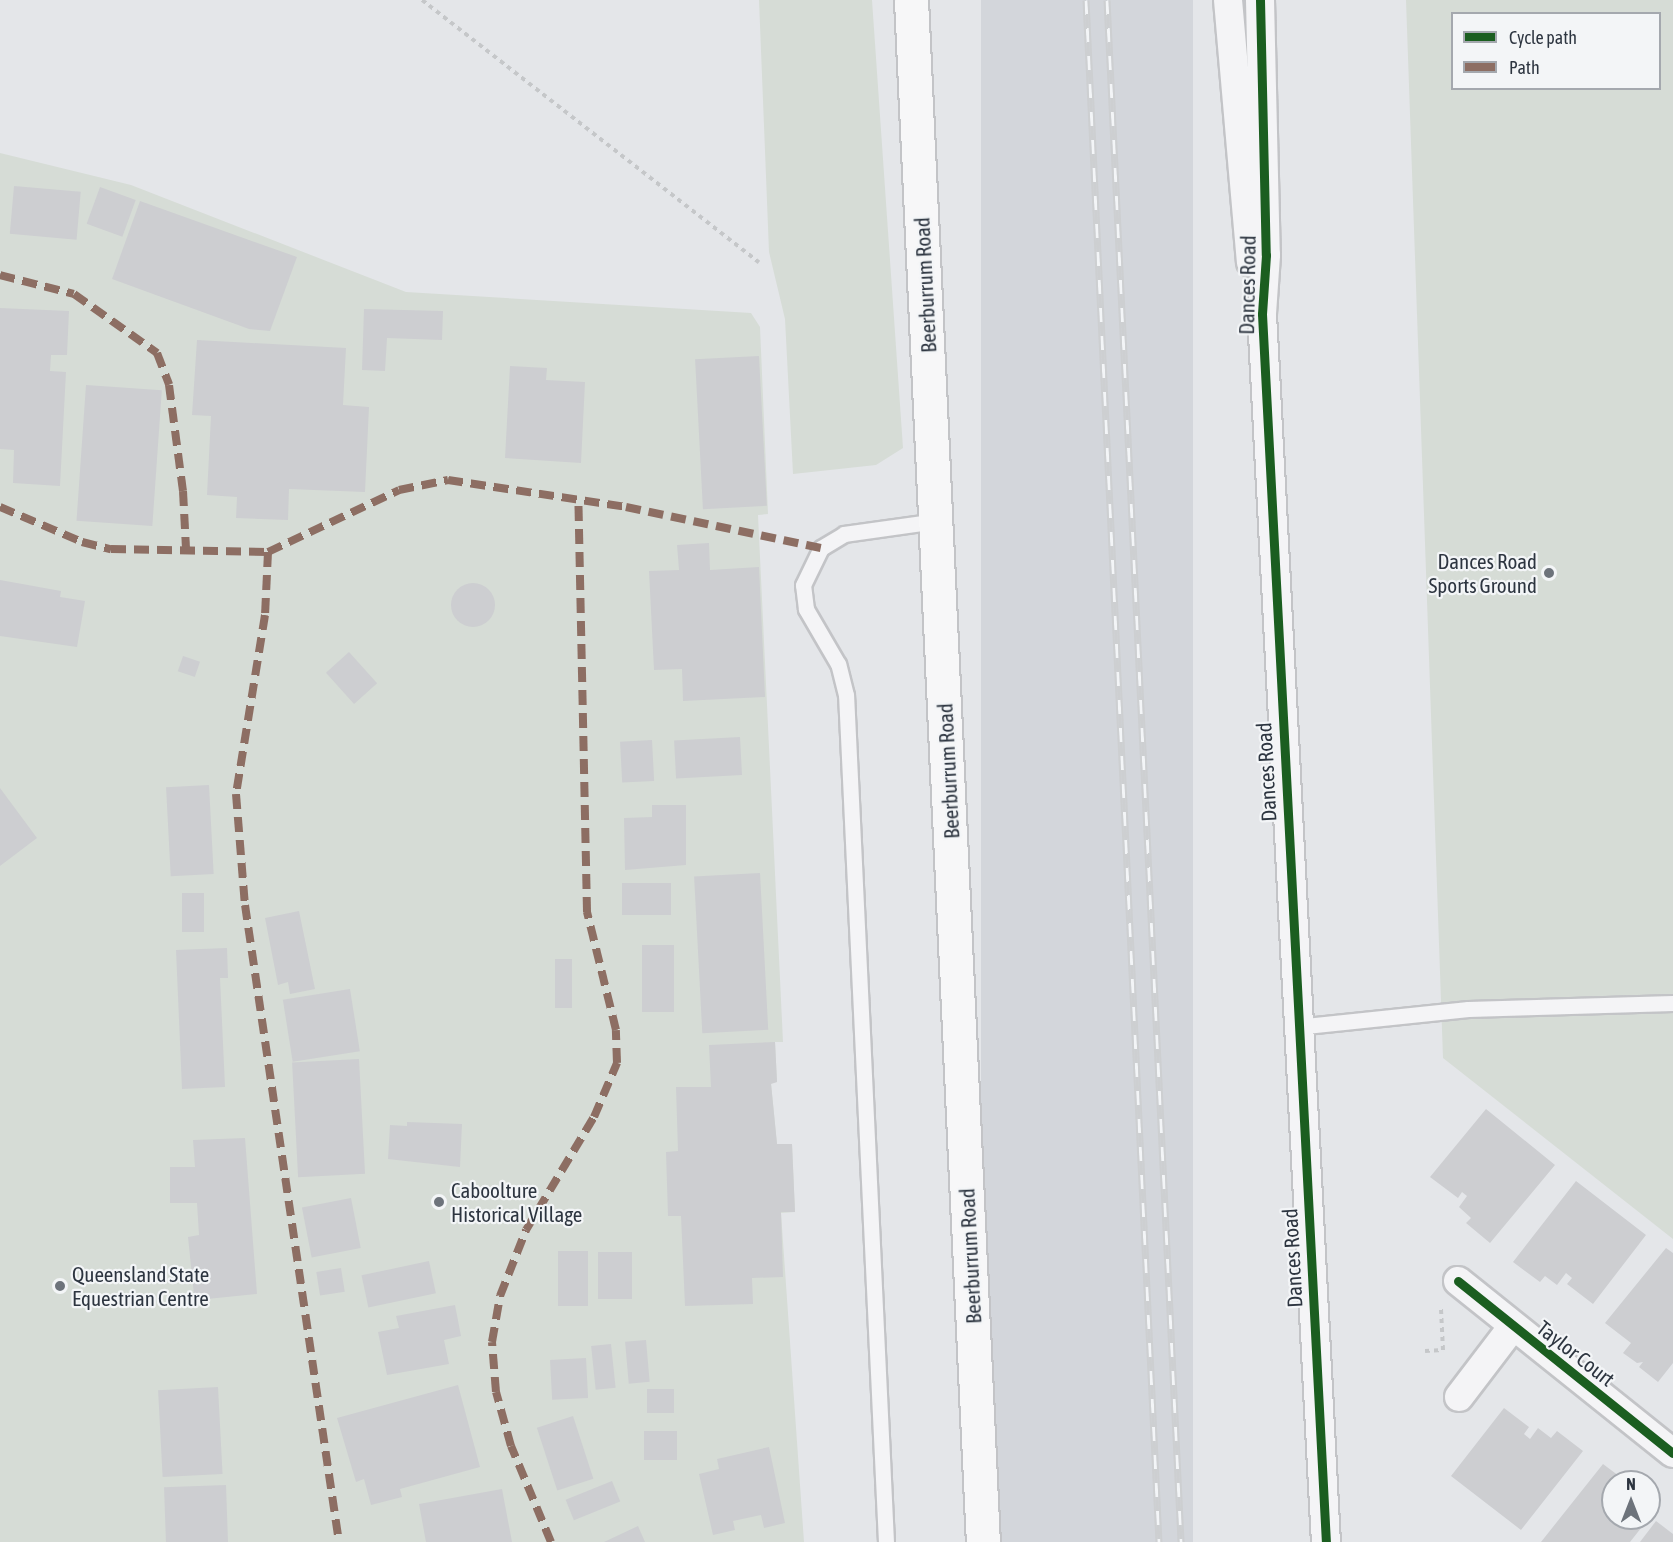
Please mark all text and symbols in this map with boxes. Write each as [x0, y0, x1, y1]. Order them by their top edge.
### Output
legend [1451, 12, 1661, 90]
text: Cycle path [1509, 27, 1577, 48]
text: Path [1509, 57, 1540, 78]
street label: Beerburrum Road [909, 217, 941, 353]
street label: Dances Road [1234, 235, 1260, 335]
place label: Dances Road Sports Ground [1429, 548, 1537, 598]
marker: Dances Road Sports Ground [1542, 566, 1556, 580]
street label: Beerburrum Road [932, 703, 964, 839]
street label: Dances Road [1251, 722, 1281, 822]
place label: Caboolture Historical Village [451, 1177, 582, 1227]
street label: Beerburrum Road [954, 1188, 986, 1324]
marker: Caboolture Historical Village [432, 1195, 446, 1209]
street label: Dances Road [1277, 1208, 1307, 1308]
place label: Queensland State Equestrian Centre [72, 1261, 209, 1311]
marker: Queensland State Equestrian Centre [53, 1279, 67, 1293]
street label: Taylor Court [1532, 1315, 1620, 1391]
north arrow [1601, 1470, 1661, 1530]
text: N [1626, 1475, 1636, 1493]

